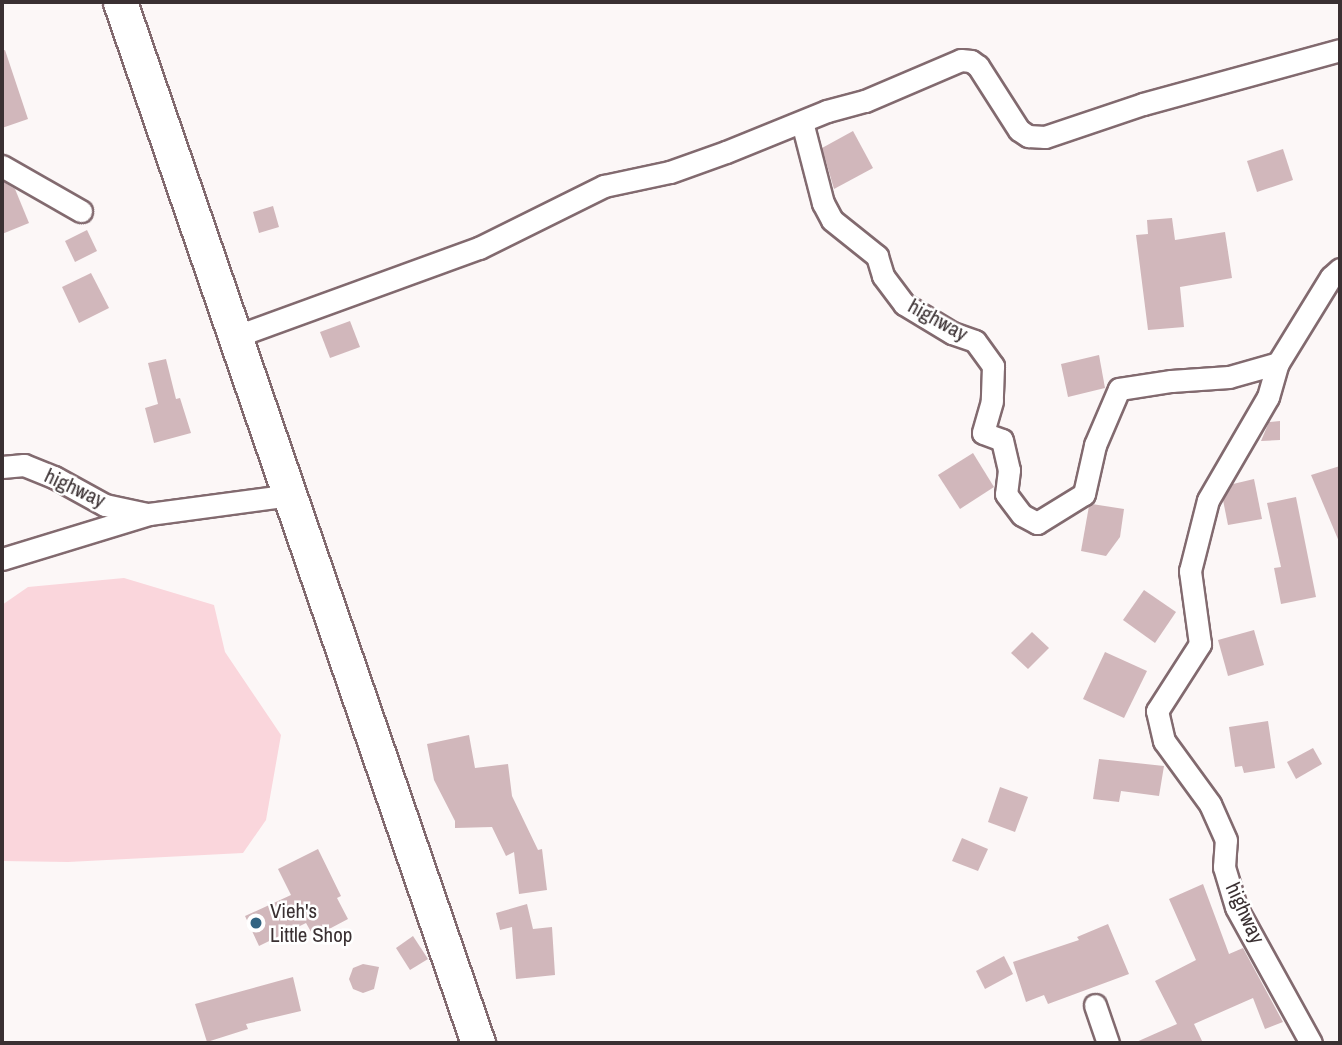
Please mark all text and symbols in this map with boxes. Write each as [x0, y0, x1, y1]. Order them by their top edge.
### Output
street label: highway [904, 293, 972, 347]
street label: highway [41, 463, 109, 513]
street label: highway [1220, 879, 1270, 947]
place label: Vieh's Little Shop [270, 898, 352, 948]
marker: Vieh's Little Shop [248, 915, 264, 931]

